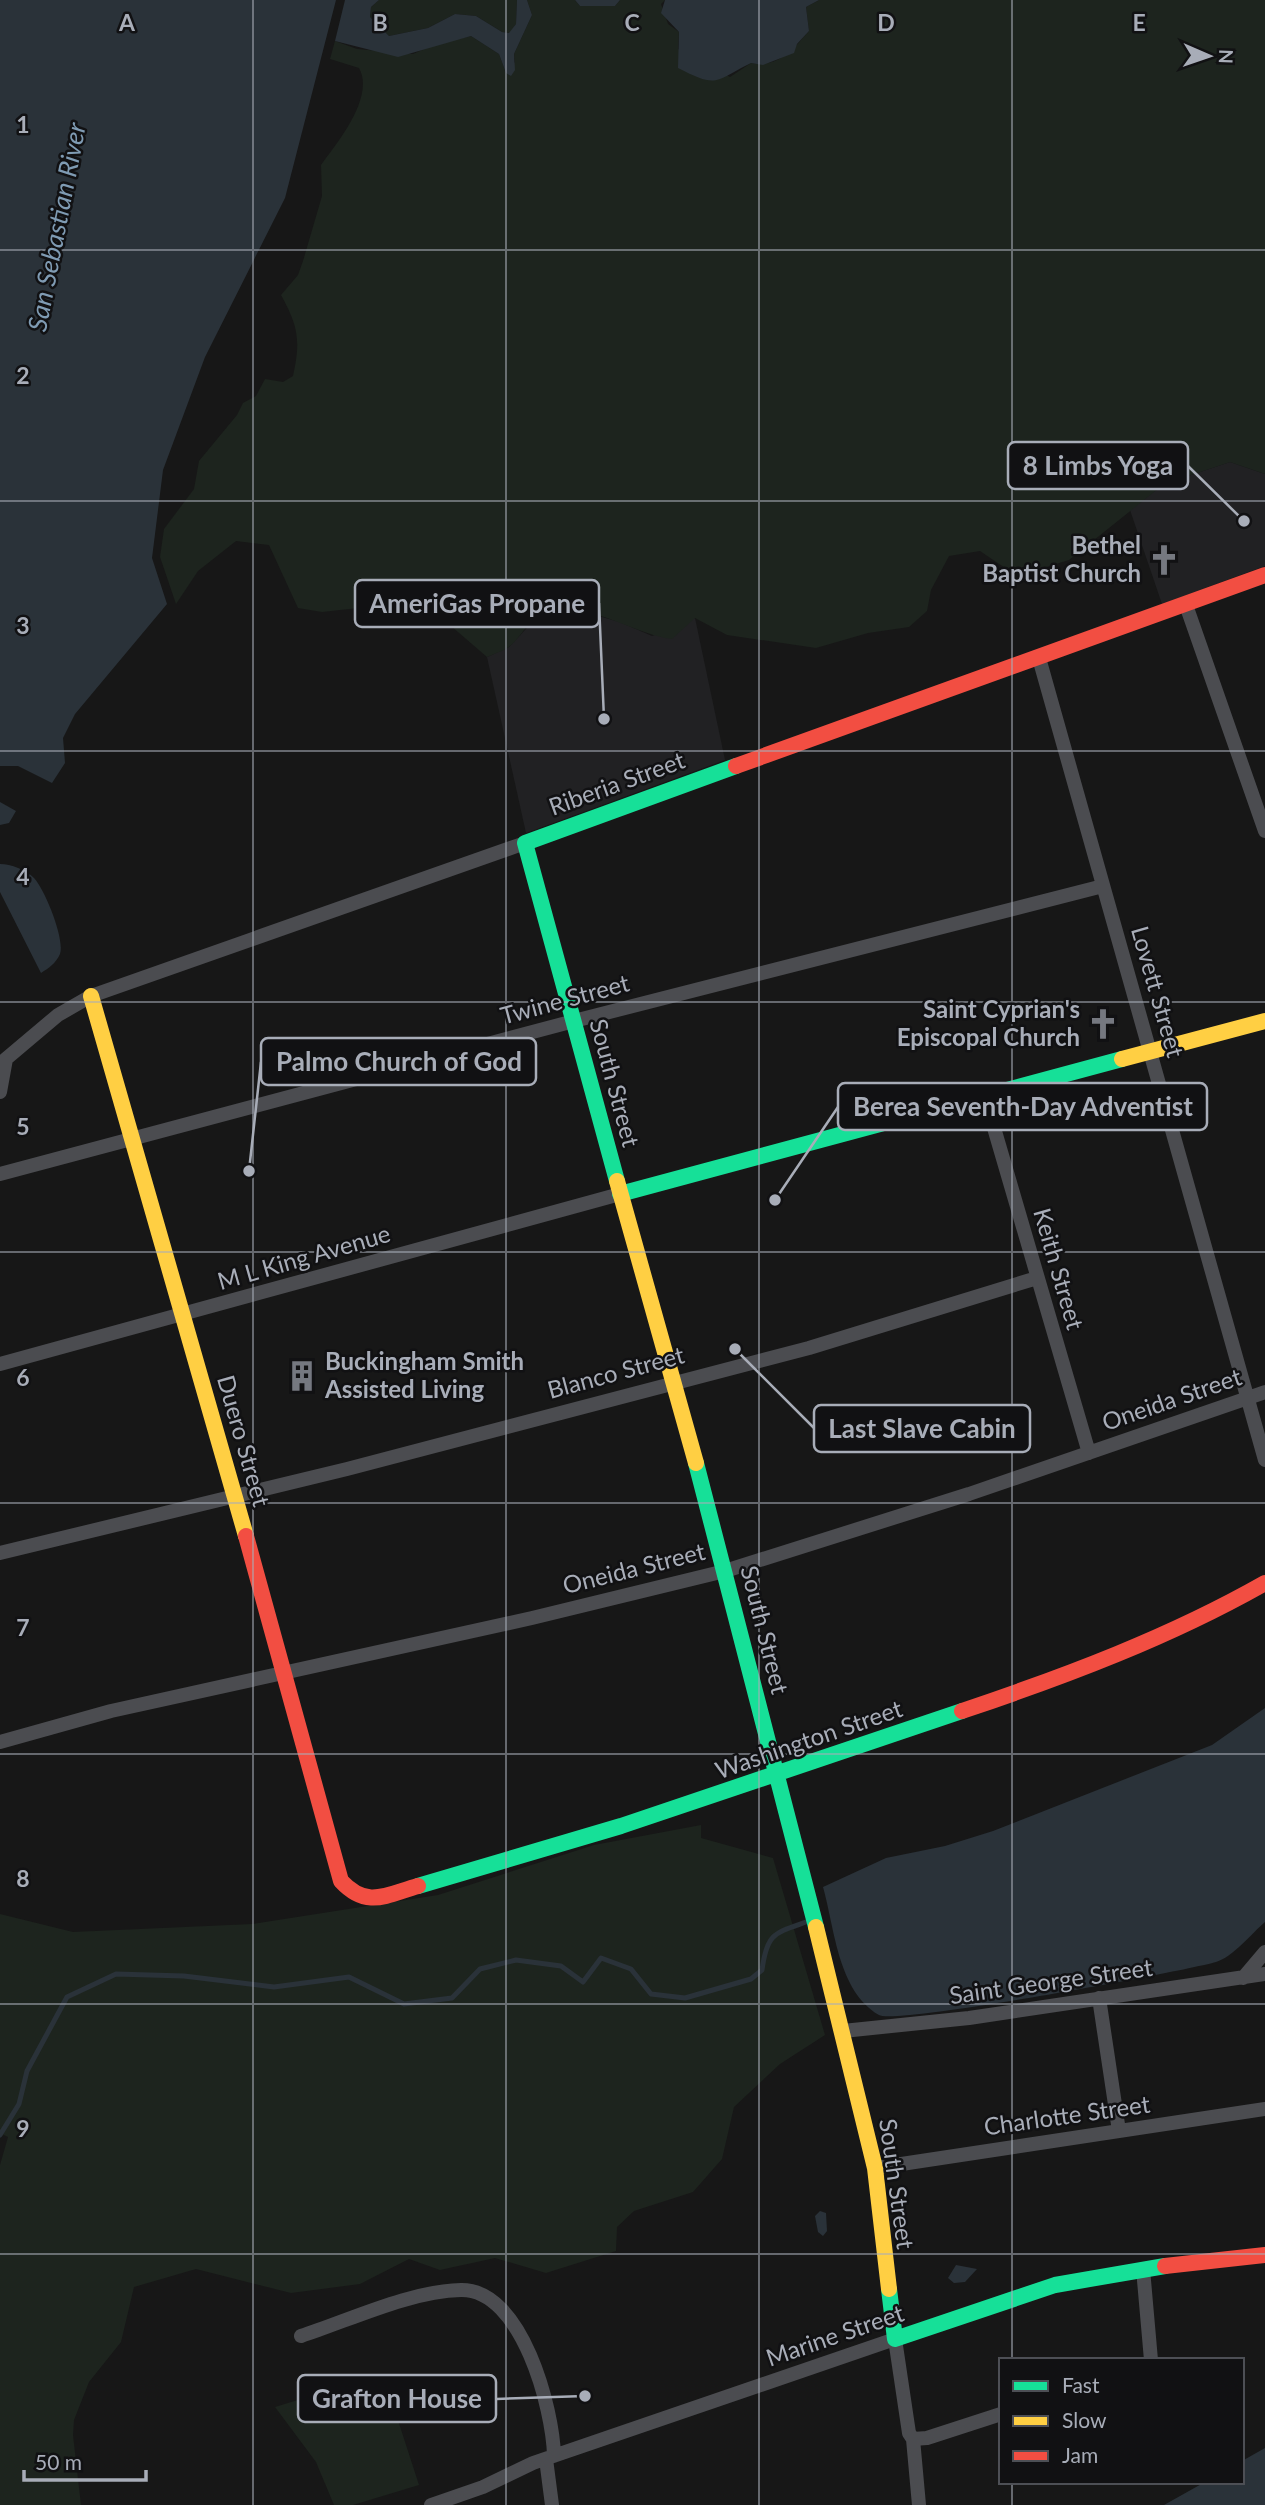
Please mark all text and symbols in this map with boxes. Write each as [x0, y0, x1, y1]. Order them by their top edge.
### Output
text: A [118, 8, 136, 36]
text: B [372, 8, 388, 36]
text: C [624, 8, 640, 36]
text: D [877, 8, 895, 36]
text: E [1132, 8, 1146, 36]
north arrow [1174, 21, 1244, 91]
text: N [1215, 49, 1238, 64]
text: 1 [16, 110, 30, 138]
water label: San Sebastian River [20, 119, 92, 334]
text: 2 [16, 361, 30, 389]
callout: 8 Limbs Yoga [1008, 442, 1188, 489]
text: 8 Limbs Yoga [1023, 449, 1173, 481]
place label: Bethel Baptist Church [982, 530, 1141, 587]
church icon: Bethel Baptist Church [1147, 543, 1181, 577]
callout: AmeriGas Propane [355, 580, 599, 627]
text: AmeriGas Propane [368, 587, 585, 619]
text: 3 [16, 611, 30, 639]
street label: Riberia Street [545, 744, 689, 821]
text: 4 [16, 862, 30, 890]
street label: Lovett Street [1126, 923, 1191, 1061]
street label: Twine Street [497, 967, 633, 1030]
place label: Saint Cyprian's Episcopal Church [897, 994, 1080, 1051]
church icon: Saint Cyprian's Episcopal Church [1086, 1007, 1120, 1041]
street label: South Street [584, 1015, 647, 1150]
callout: Palmo Church of God [261, 1038, 536, 1085]
text: Palmo Church of God [276, 1045, 522, 1077]
callout: Berea Seventh-Day Adventist [838, 1083, 1207, 1130]
text: Berea Seventh-Day Adventist [853, 1090, 1193, 1122]
text: 5 [16, 1112, 30, 1140]
street label: Keith Street [1028, 1205, 1091, 1333]
street label: M L King Avenue [214, 1218, 393, 1295]
street label: Blanco Street [544, 1339, 688, 1404]
place label: Buckingham Smith Assisted Living [324, 1346, 524, 1403]
building icon: Buckingham Smith Assisted Living [285, 1359, 319, 1393]
street label: Oneida Street [1098, 1361, 1245, 1436]
text: 6 [16, 1363, 30, 1391]
street label: Duero Street [212, 1372, 277, 1510]
callout: Last Slave Cabin [814, 1405, 1030, 1452]
text: Last Slave Cabin [828, 1412, 1016, 1444]
street label: Oneida Street [560, 1536, 708, 1599]
street label: South Street [736, 1562, 795, 1697]
text: 7 [16, 1613, 30, 1641]
street label: Washington Street [711, 1693, 906, 1784]
text: 8 [16, 1864, 30, 1892]
street label: Saint George Street [947, 1952, 1155, 2009]
street label: Charlotte Street [982, 2088, 1152, 2141]
text: 9 [16, 2114, 30, 2142]
street label: South Street [874, 2117, 921, 2251]
street label: Marine Street [762, 2297, 908, 2372]
legend [999, 2358, 1244, 2484]
text: Fast [1062, 2372, 1100, 2397]
callout: Grafton House [298, 2375, 496, 2422]
text: Grafton House [312, 2382, 482, 2414]
text: Slow [1062, 2407, 1107, 2432]
scale bar [24, 2438, 147, 2482]
text: Jam [1062, 2442, 1098, 2467]
text: 50 m [35, 2449, 82, 2474]

